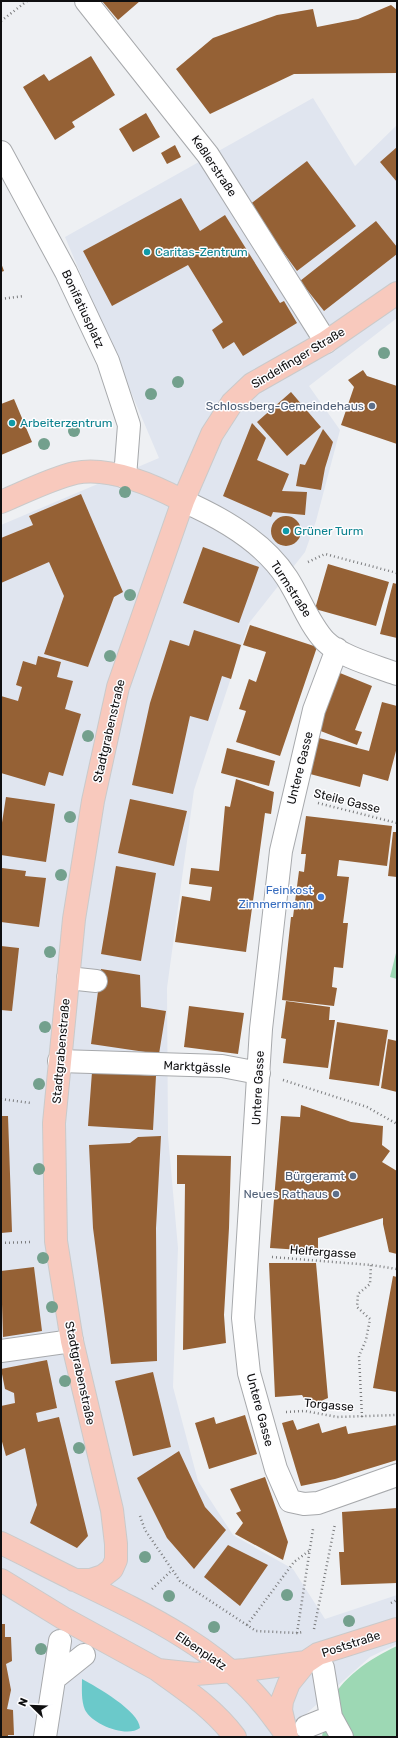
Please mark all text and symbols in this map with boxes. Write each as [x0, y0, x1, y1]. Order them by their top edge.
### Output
street label: Keßlerstraße [188, 133, 240, 199]
place label: Caritas-Zentrum [155, 245, 248, 259]
marker: Caritas-Zentrum [142, 247, 152, 257]
street label: Bonifatiusplatz [59, 268, 107, 350]
street label: Sindelfinger Straße [249, 324, 347, 391]
place label: Schlossberg-Gemeindehaus [206, 399, 364, 413]
marker: Schlossberg-Gemeindehaus [367, 401, 377, 411]
place label: Arbeiterzentrum [20, 416, 112, 430]
marker: Arbeiterzentrum [7, 418, 17, 428]
place label: Grüner Turm [294, 524, 363, 538]
marker: Grüner Turm [281, 526, 291, 536]
street label: Turmstraße [268, 558, 314, 620]
street label: Stadtgrabenstraße [90, 678, 128, 784]
street label: Untere Gasse [284, 730, 316, 806]
street label: Steile Gasse [312, 786, 382, 816]
place label: Feinkost Zimmermann [238, 883, 313, 911]
marker: Feinkost Zimmermann [316, 892, 326, 902]
street label: Stadtgrabenstraße [49, 997, 73, 1104]
street label: Untere Gasse [249, 1050, 267, 1126]
street label: Marktgässle [163, 1058, 231, 1076]
place label: Bürgeramt [285, 1169, 345, 1183]
marker: Bürgeramt [348, 1171, 358, 1181]
place label: Neues Rathaus [244, 1187, 328, 1201]
marker: Neues Rathaus [331, 1189, 341, 1199]
street label: Helfergasse [289, 1243, 357, 1261]
street label: Stadtgrabenstraße [62, 1320, 98, 1426]
street label: Untere Gasse [244, 1372, 277, 1448]
street label: Torgasse [304, 1396, 355, 1414]
street label: Poststraße [320, 1628, 382, 1660]
street label: Elbenplatz [173, 1629, 229, 1673]
north arrow [12, 1686, 52, 1726]
text: N [16, 1696, 31, 1708]

